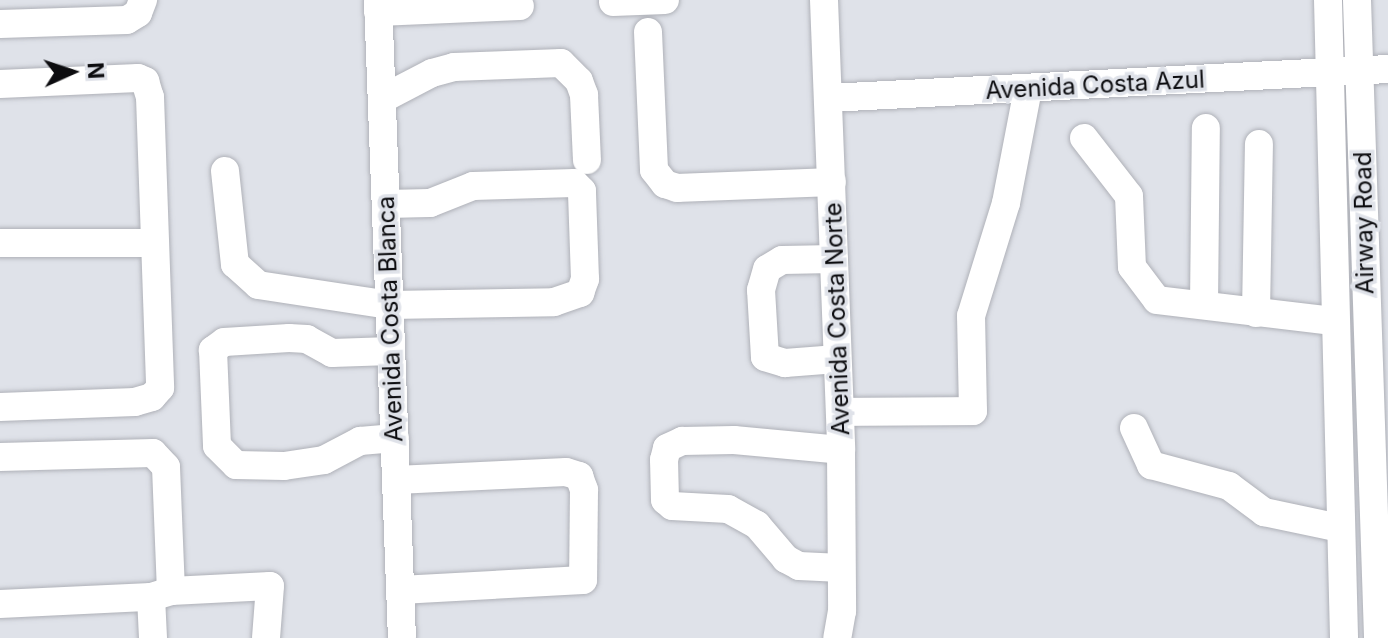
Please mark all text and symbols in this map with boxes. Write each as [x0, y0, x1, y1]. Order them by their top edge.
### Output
north arrow [32, 32, 112, 112]
text: N [83, 62, 109, 80]
street label: Avenida Costa Azul [985, 65, 1205, 105]
street label: Airway Road [1348, 151, 1380, 295]
street label: Avenida Costa Blanca [371, 195, 409, 443]
street label: Avenida Costa Norte [819, 202, 855, 436]

